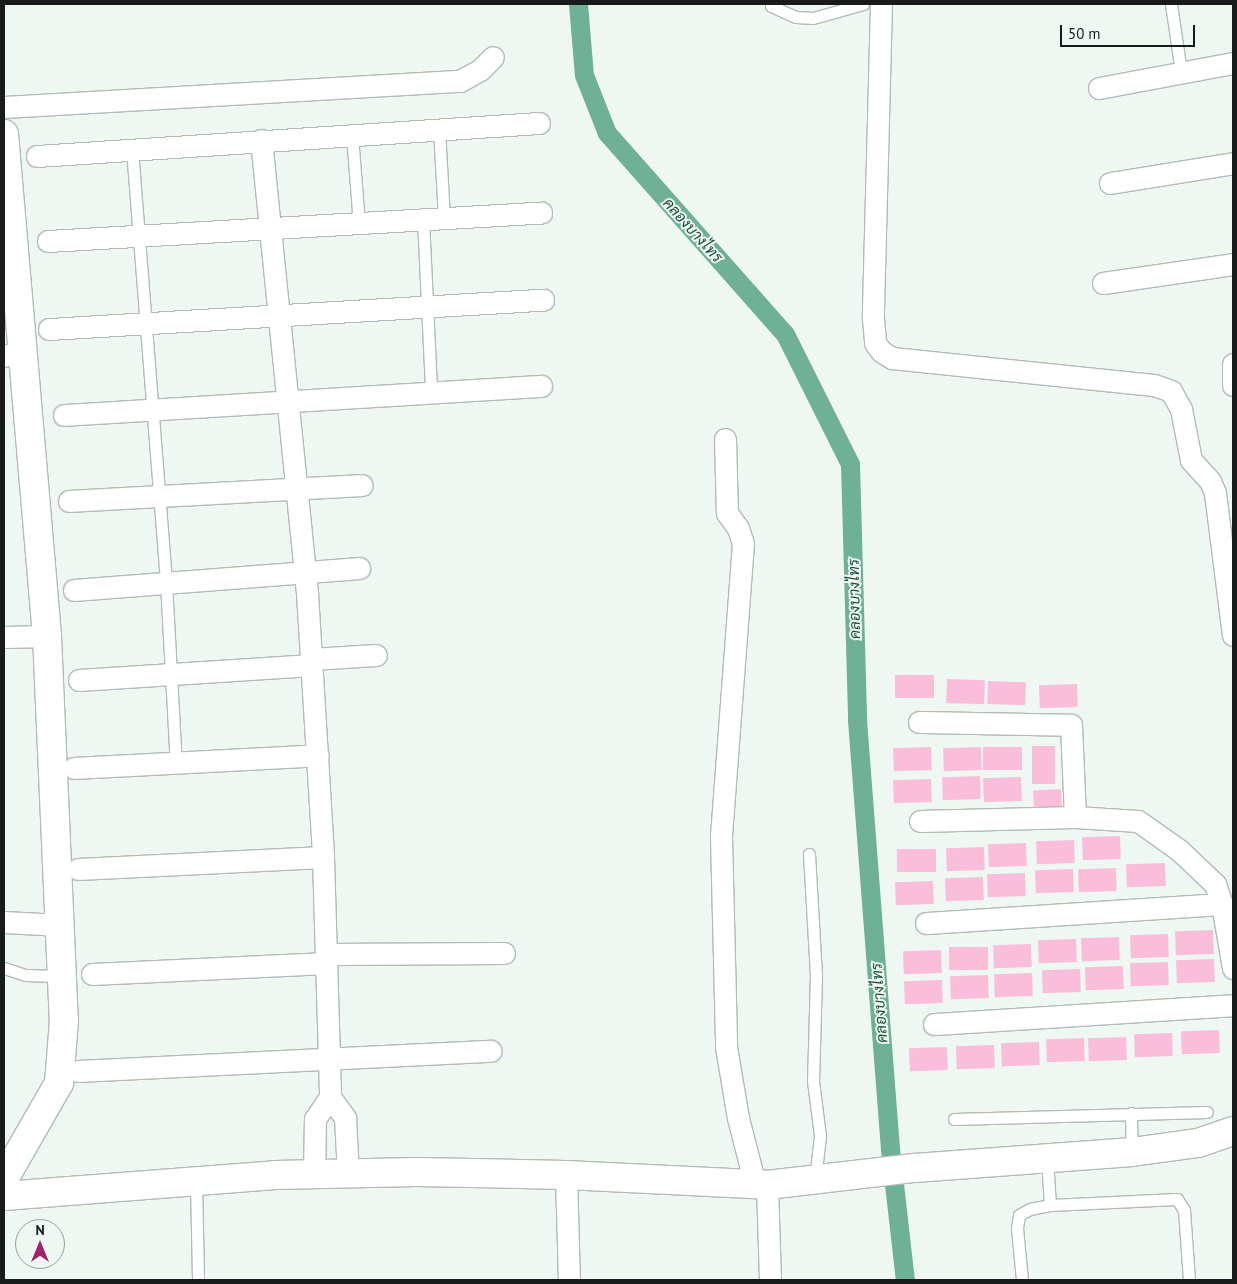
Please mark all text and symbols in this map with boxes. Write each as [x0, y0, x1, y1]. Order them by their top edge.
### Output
scale bar [1062, 15, 1197, 47]
text: 50 m [1068, 24, 1101, 43]
water label: คลองบางไทร [660, 194, 726, 266]
water label: คลองบางไทร [844, 559, 864, 639]
water label: คลองบางไทร [867, 962, 891, 1044]
north arrow [15, 1219, 65, 1269]
text: N [35, 1221, 45, 1239]

